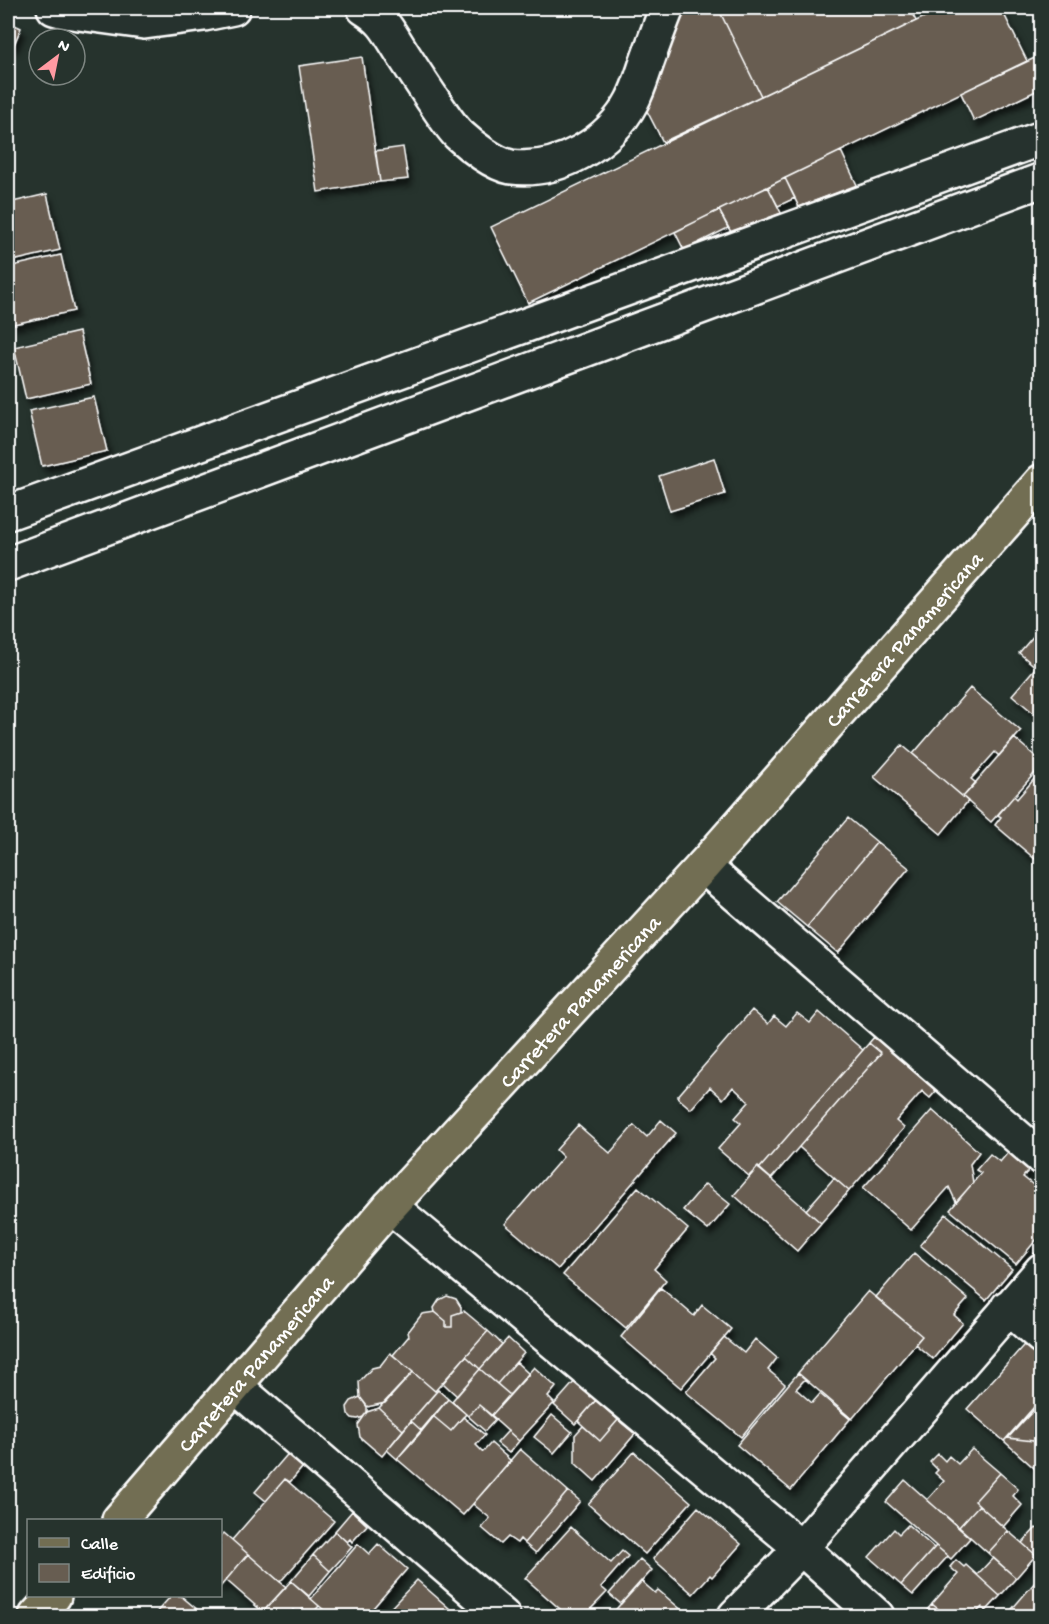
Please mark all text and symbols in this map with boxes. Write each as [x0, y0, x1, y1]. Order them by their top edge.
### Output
north arrow [27, 27, 87, 87]
text: N [54, 36, 73, 58]
street label: Carretera Panamericana [822, 547, 991, 734]
street label: Carretera Panamericana [496, 911, 669, 1095]
street label: Carretera Panamericana [174, 1271, 342, 1459]
legend [27, 1519, 222, 1597]
text: Calle [81, 1535, 119, 1556]
text: Edificio [81, 1565, 135, 1586]

